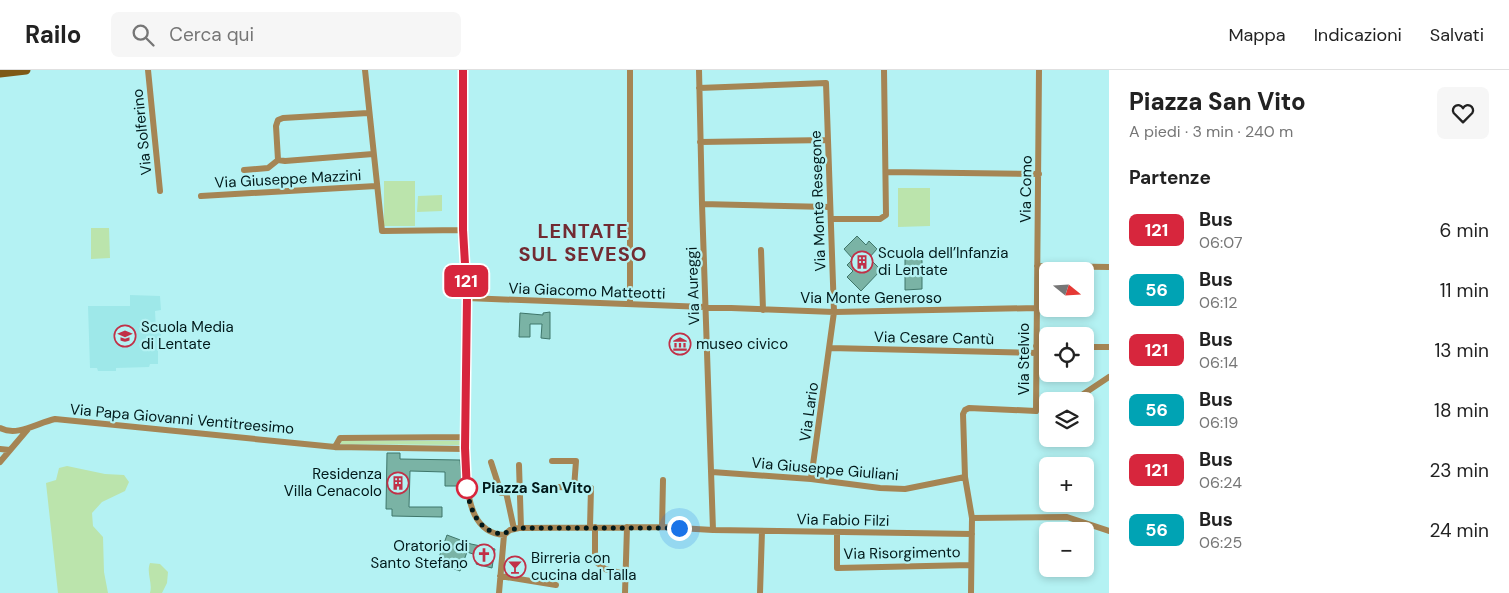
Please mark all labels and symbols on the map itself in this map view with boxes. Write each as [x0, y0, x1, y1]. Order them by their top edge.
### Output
street label: Via Solferino [128, 88, 156, 176]
street label: Via Monte Resegone [806, 130, 830, 272]
street label: Via Como [1015, 155, 1037, 223]
street label: Via Giuseppe Mazzini [214, 165, 362, 193]
district label: LENTATE SUL SEVESO [519, 218, 647, 267]
place label: Scuola dell’Infanzia di Lentate [878, 243, 1008, 280]
street label: Via Aureggi [682, 247, 704, 325]
building icon: Scuola dell’Infanzia di Lentate [850, 250, 874, 274]
north arrow [1039, 262, 1094, 318]
line badge: 121 [437, 265, 495, 297]
street label: Via Giacomo Matteotti [508, 278, 666, 304]
street label: Via Monte Generoso [800, 288, 942, 308]
place label: Scuola Media di Lentate [141, 317, 234, 354]
street label: Via Stelvio [1014, 323, 1034, 395]
school or university icon: Scuola Media di Lentate [113, 324, 137, 348]
street label: Via Cesare Cantù [874, 327, 994, 349]
museum icon: museo civico [668, 332, 692, 356]
place label: museo civico [696, 334, 788, 354]
street label: Via Lario [795, 381, 823, 443]
street label: Via Papa Giovanni Ventitreesimo [69, 399, 295, 439]
street label: Via Giuseppe Giuliani [751, 453, 899, 485]
place label: Residenza Villa Cenacolo [284, 464, 382, 501]
building icon: Residenza Villa Cenacolo [386, 471, 410, 495]
marker: Piazza San Vito [456, 477, 478, 499]
place label: Piazza San Vito [482, 478, 592, 498]
street label: Via Fabio Filzi [796, 509, 890, 531]
your location [667, 516, 692, 541]
place label: Oratorio di Santo Stefano [371, 536, 468, 573]
street label: Via Risorgimento [843, 542, 961, 564]
church icon: Oratorio di Santo Stefano [472, 543, 496, 567]
place label: Birreria con cucina dal Talla [531, 548, 636, 585]
bar icon: Birreria con cucina dal Talla [503, 555, 527, 579]

